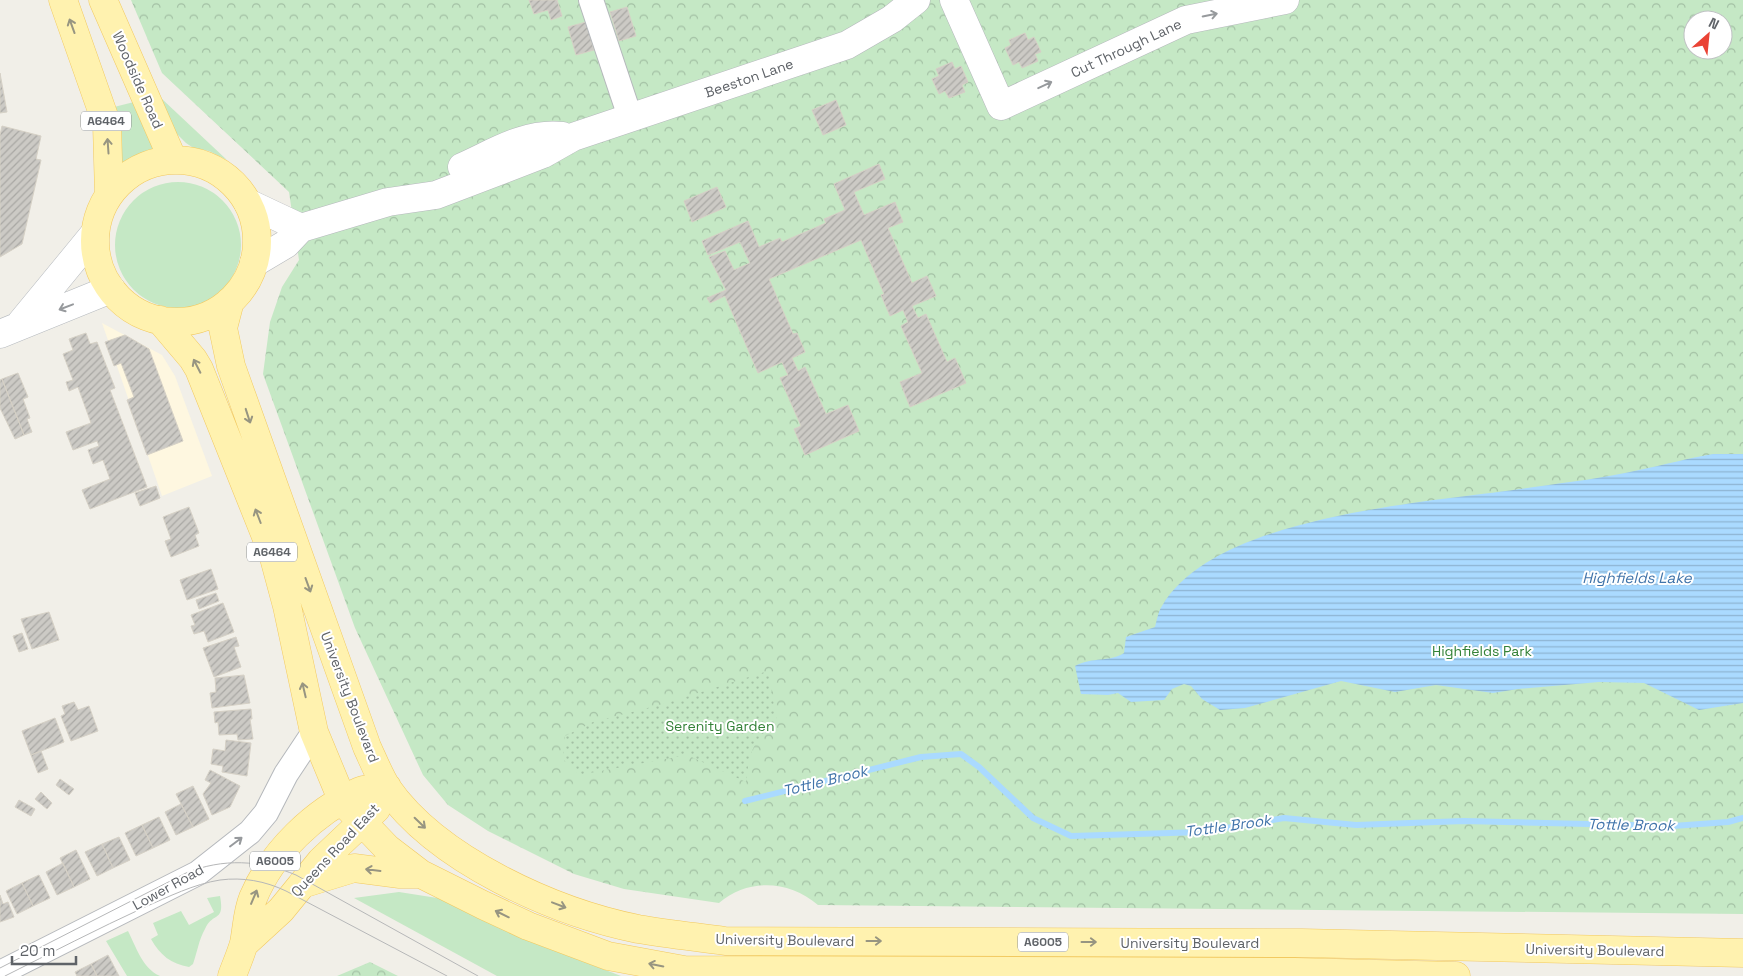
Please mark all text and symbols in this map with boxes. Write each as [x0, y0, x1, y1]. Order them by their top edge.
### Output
one-way arrow [1202, 9, 1218, 19]
north arrow [1683, 10, 1733, 60]
text: N [1706, 13, 1722, 34]
street label: Cut Through Lane [1068, 14, 1184, 82]
one-way arrow [67, 19, 76, 34]
street label: Woodside Road [109, 29, 167, 131]
street label: Beeston Lane [702, 54, 796, 102]
one-way arrow [1037, 80, 1052, 90]
road number: A6464 [81, 112, 131, 130]
one-way arrow [104, 138, 113, 154]
one-way arrow [59, 303, 74, 312]
one-way arrow [192, 359, 201, 374]
one-way arrow [243, 407, 253, 423]
one-way arrow [253, 509, 262, 524]
road number: A6464 [247, 542, 297, 562]
water label: Highfields Lake [1582, 568, 1693, 587]
one-way arrow [304, 577, 313, 592]
street label: University Boulevard [317, 629, 383, 765]
park label: Highfields Park [1432, 642, 1533, 660]
one-way arrow [299, 682, 308, 698]
park label: Serenity Garden [665, 717, 775, 735]
water label: Tottle Brook [781, 760, 871, 800]
street label: Queens Road East [287, 799, 383, 901]
water label: Tottle Brook [1184, 810, 1274, 841]
water label: Tottle Brook [1588, 814, 1676, 835]
one-way arrow [414, 817, 426, 829]
one-way arrow [229, 837, 242, 848]
road number: A6005 [250, 851, 300, 870]
street label: Lower Road [129, 860, 207, 914]
one-way arrow [365, 865, 381, 875]
one-way arrow [250, 890, 259, 905]
one-way arrow [551, 901, 566, 910]
one-way arrow [495, 909, 510, 918]
street label: University Boulevard [715, 930, 855, 950]
road number: A6005 [1018, 932, 1068, 952]
scale bar [12, 934, 76, 966]
street label: University Boulevard [1121, 934, 1259, 952]
one-way arrow [866, 936, 882, 946]
one-way arrow [1081, 937, 1097, 947]
street label: University Boulevard [1525, 940, 1665, 960]
text: 20 m [20, 941, 55, 960]
one-way arrow [648, 960, 664, 969]

